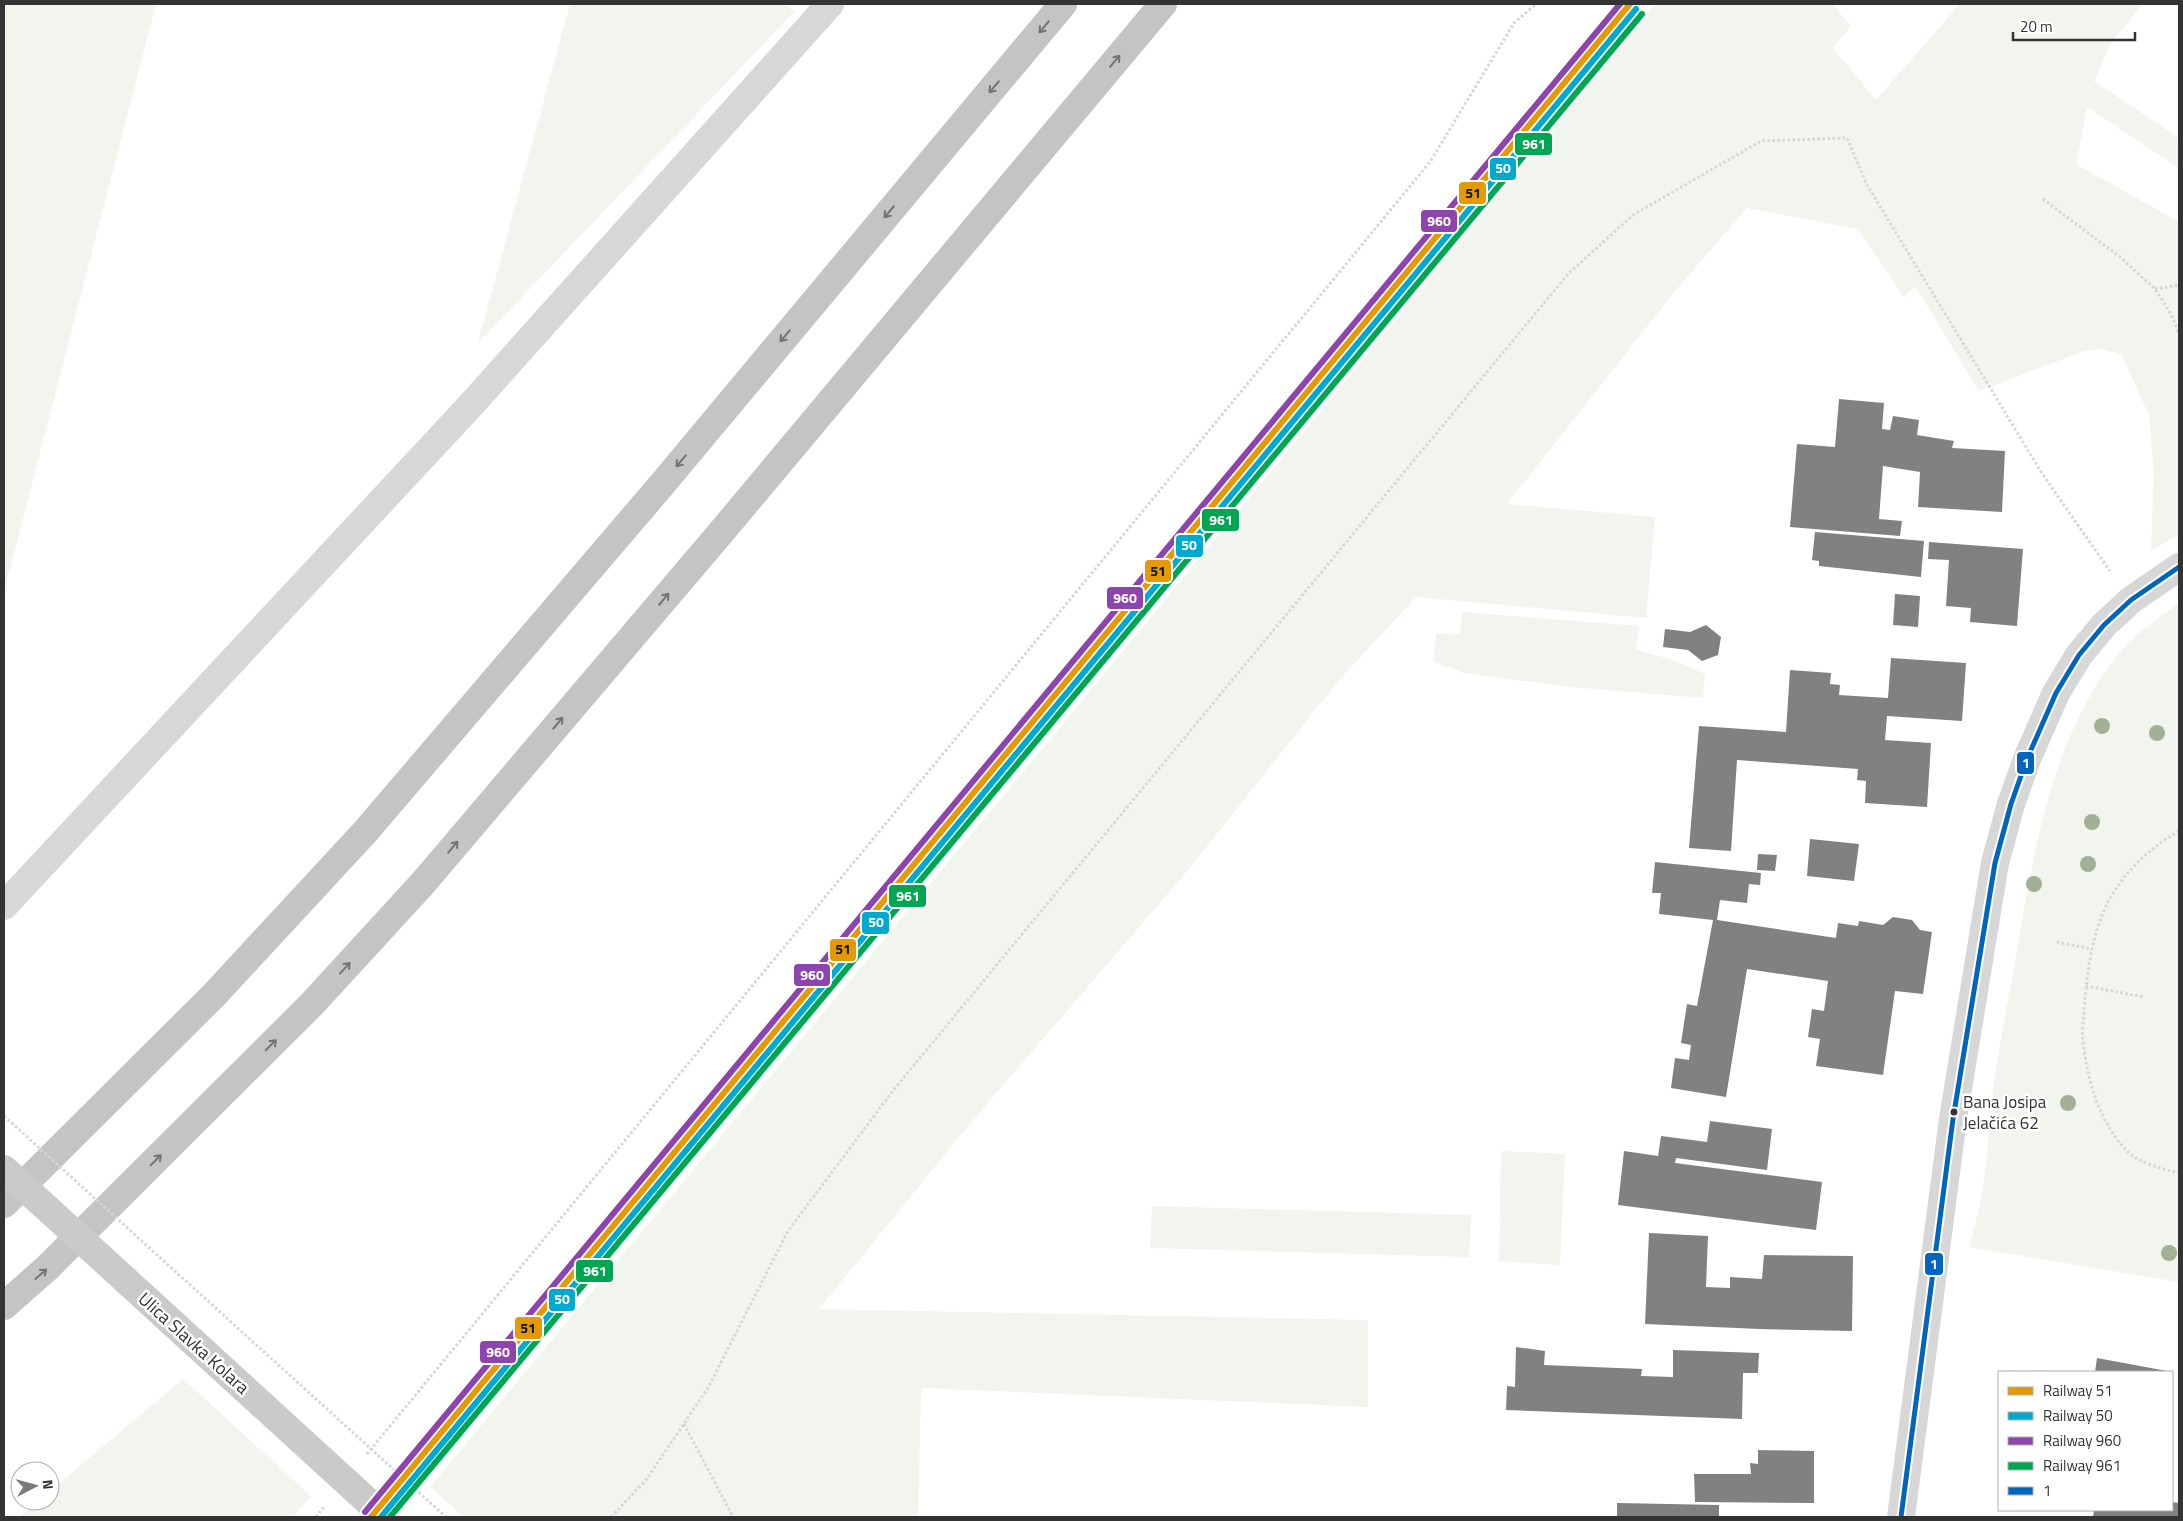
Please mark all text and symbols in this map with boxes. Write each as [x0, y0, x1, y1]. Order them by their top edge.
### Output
scale bar [2013, 10, 2136, 42]
text: 20 m [2020, 15, 2053, 38]
one-way arrow [1038, 20, 1050, 33]
one-way arrow [1109, 55, 1120, 68]
one-way arrow [988, 80, 999, 93]
line badge: 961 [1514, 132, 1553, 156]
text: 961 [1522, 133, 1546, 154]
line badge: 50 [1489, 157, 1517, 181]
text: 50 [1495, 157, 1511, 178]
line badge: 51 [1458, 181, 1487, 205]
text: 51 [1465, 182, 1481, 203]
one-way arrow [884, 205, 895, 218]
line badge: 960 [1420, 209, 1458, 233]
text: 960 [1427, 210, 1451, 231]
one-way arrow [780, 330, 791, 343]
one-way arrow [676, 454, 687, 467]
line badge: 961 [1201, 508, 1240, 532]
text: 961 [1209, 509, 1233, 530]
line badge: 50 [1175, 534, 1204, 558]
text: 50 [1181, 534, 1197, 555]
line badge: 51 [1144, 559, 1172, 583]
text: 51 [1150, 560, 1166, 581]
line badge: 960 [1106, 586, 1144, 610]
text: 960 [1113, 587, 1137, 608]
one-way arrow [658, 593, 669, 606]
one-way arrow [553, 717, 564, 730]
line badge: 1 [2016, 751, 2035, 775]
text: 1 [2022, 752, 2030, 773]
one-way arrow [448, 840, 459, 853]
line badge: 961 [888, 884, 927, 908]
text: 961 [896, 885, 920, 906]
line badge: 50 [861, 911, 890, 935]
text: 50 [868, 911, 884, 932]
line badge: 51 [829, 938, 857, 962]
text: 51 [835, 938, 851, 959]
one-way arrow [339, 962, 351, 975]
line badge: 960 [793, 963, 831, 987]
text: 960 [800, 964, 824, 985]
one-way arrow [265, 1039, 277, 1051]
place label: Bana Josipa Jelačića 62 [1963, 1089, 2047, 1136]
marker: Bana Josipa Jelačića 62 [1949, 1107, 1959, 1117]
one-way arrow [150, 1154, 162, 1166]
line badge: 1 [1924, 1252, 1944, 1276]
text: 1 [1930, 1253, 1938, 1274]
line badge: 961 [575, 1259, 614, 1283]
text: 961 [583, 1260, 607, 1281]
one-way arrow [34, 1268, 47, 1280]
street label: Ulica Slavka Kolara [132, 1286, 256, 1400]
line badge: 50 [548, 1288, 576, 1312]
text: 50 [554, 1288, 570, 1309]
line badge: 51 [514, 1316, 543, 1340]
text: 51 [520, 1317, 536, 1338]
line badge: 960 [479, 1340, 517, 1364]
text: 960 [486, 1341, 510, 1362]
legend [1998, 1371, 2173, 1511]
text: Railway 51 [2043, 1379, 2113, 1402]
text: Railway 50 [2043, 1404, 2113, 1427]
text: Railway 960 [2043, 1429, 2121, 1452]
text: Railway 961 [2043, 1454, 2121, 1477]
north arrow [10, 1461, 60, 1511]
text: N [37, 1479, 59, 1491]
text: 1 [2043, 1479, 2051, 1502]

